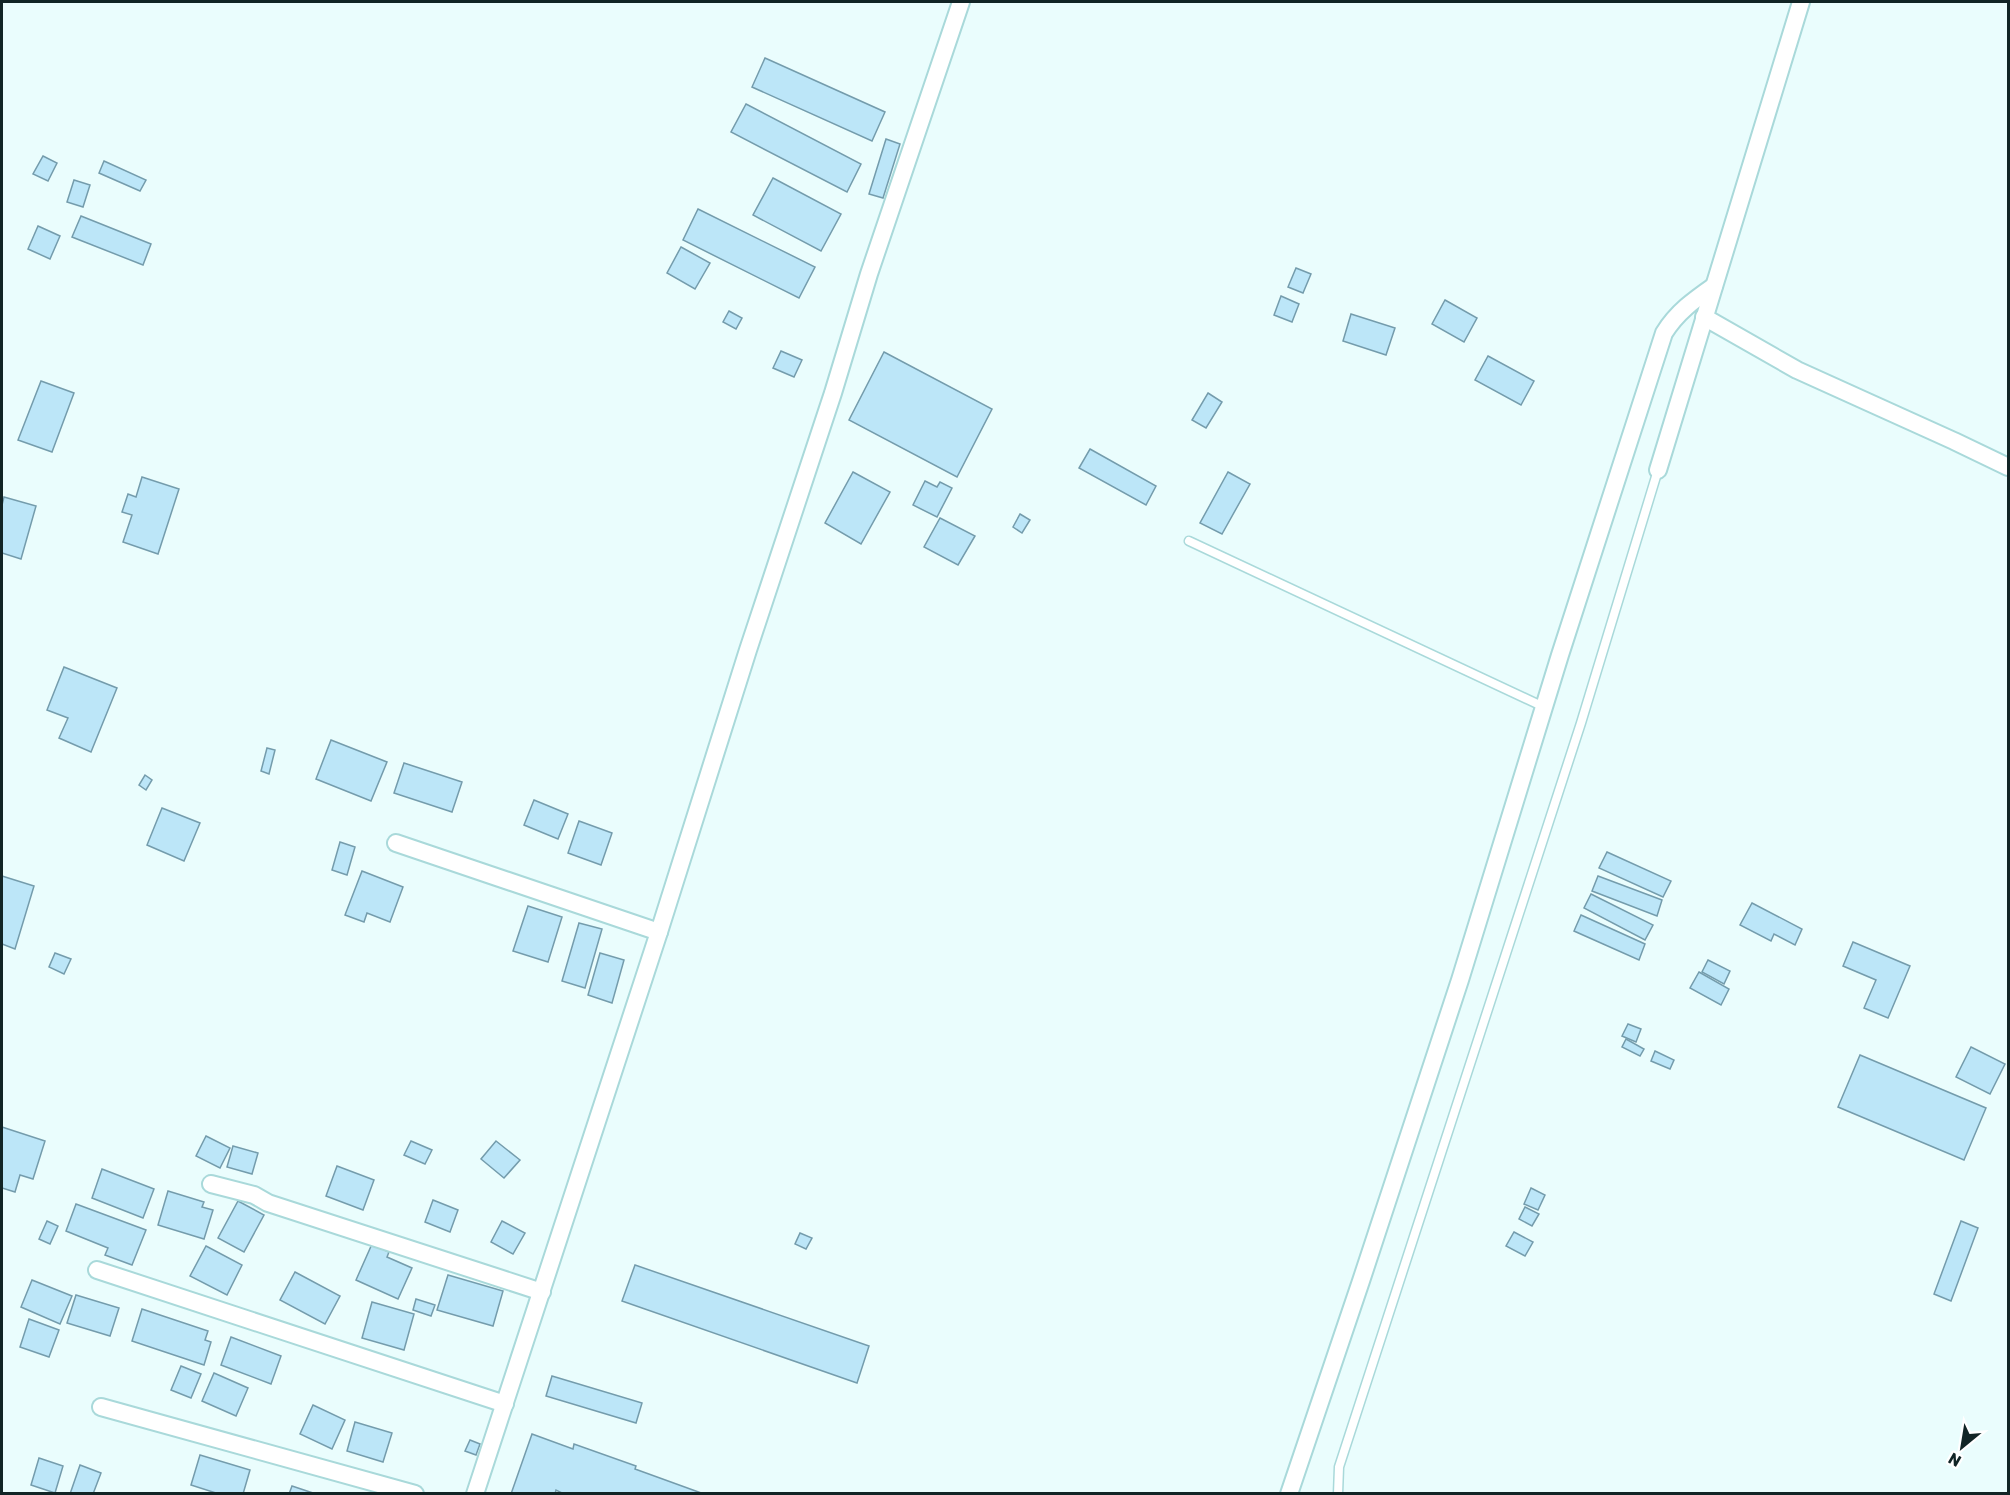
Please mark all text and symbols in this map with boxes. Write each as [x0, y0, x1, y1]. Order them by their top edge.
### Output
north arrow [1932, 1417, 1992, 1477]
text: N [1945, 1448, 1964, 1471]

